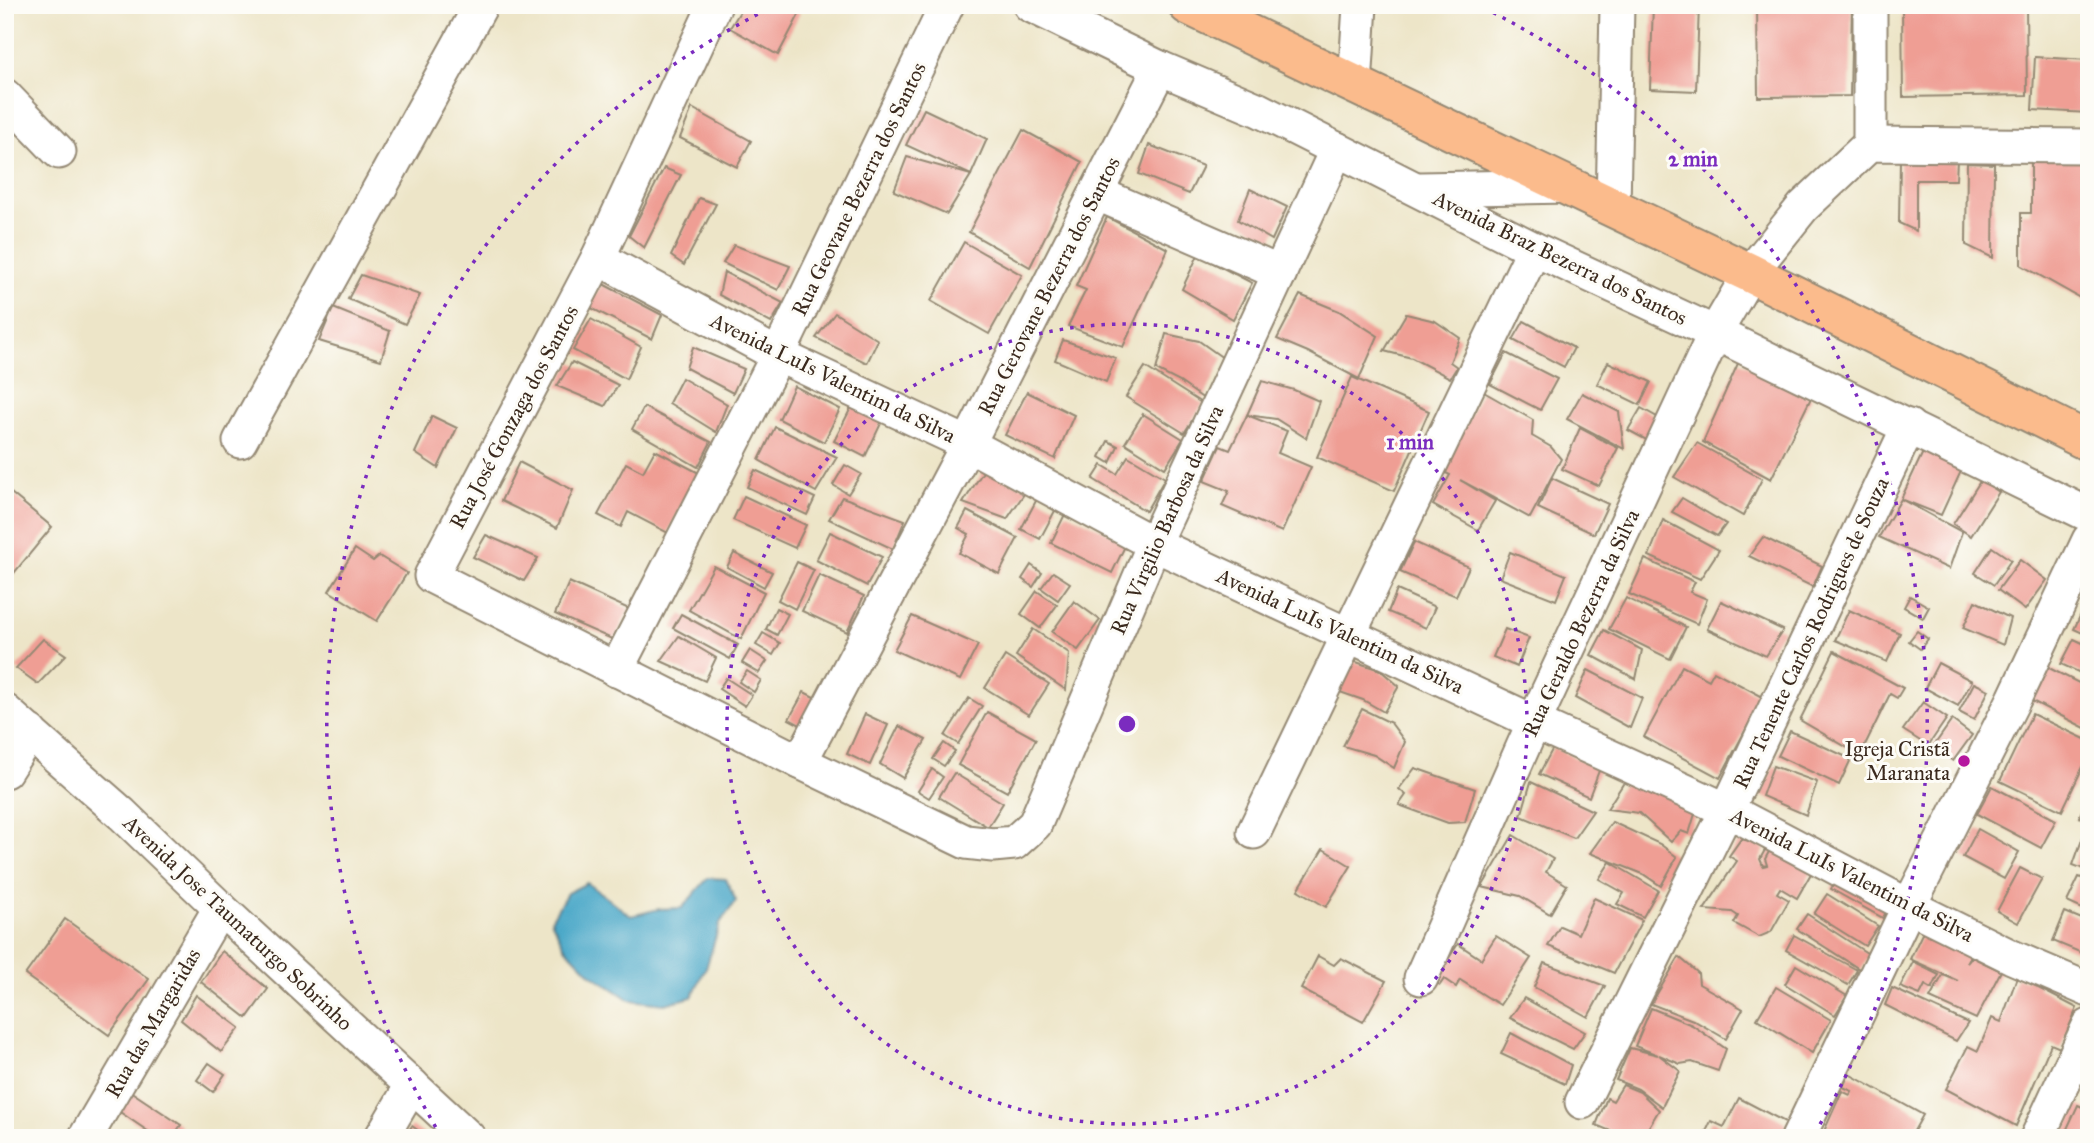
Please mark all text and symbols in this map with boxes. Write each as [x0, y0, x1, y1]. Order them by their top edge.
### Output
street label: Rua Geovane Bezerra dos Santos [786, 58, 932, 320]
text: 2 min [1668, 146, 1718, 172]
street label: Rua Gerovane Bezerra dos Santos [972, 152, 1126, 420]
street label: Avenida Braz Bezerra dos Santos [1428, 185, 1691, 331]
street label: Rua José Gonzaga dos Santos [444, 301, 584, 533]
street label: Avenida LuIs Valentim da Silva [705, 307, 960, 449]
street label: Rua Virgilio Barbosa da Silva [1105, 401, 1229, 639]
text: 1 min [1386, 429, 1434, 455]
street label: Rua Tenente Carlos Rodrigues de Souza [1727, 473, 1895, 793]
street label: Rua Geraldo Bezerra da Silva [1517, 505, 1645, 741]
street label: Avenida LuIs Valentim da Silva [1211, 562, 1468, 700]
centre of rings [1115, 712, 1139, 736]
place label: Igreja Cristã Maranata [1845, 736, 1950, 786]
marker: Igreja Cristã Maranata [1956, 753, 1972, 769]
street label: Avenida LuIs Valentim da Silva [1725, 802, 1978, 948]
street label: Avenida Jose Taumaturgo Sobrinho [117, 809, 358, 1036]
street label: Rua das Margaridas [100, 944, 206, 1102]

